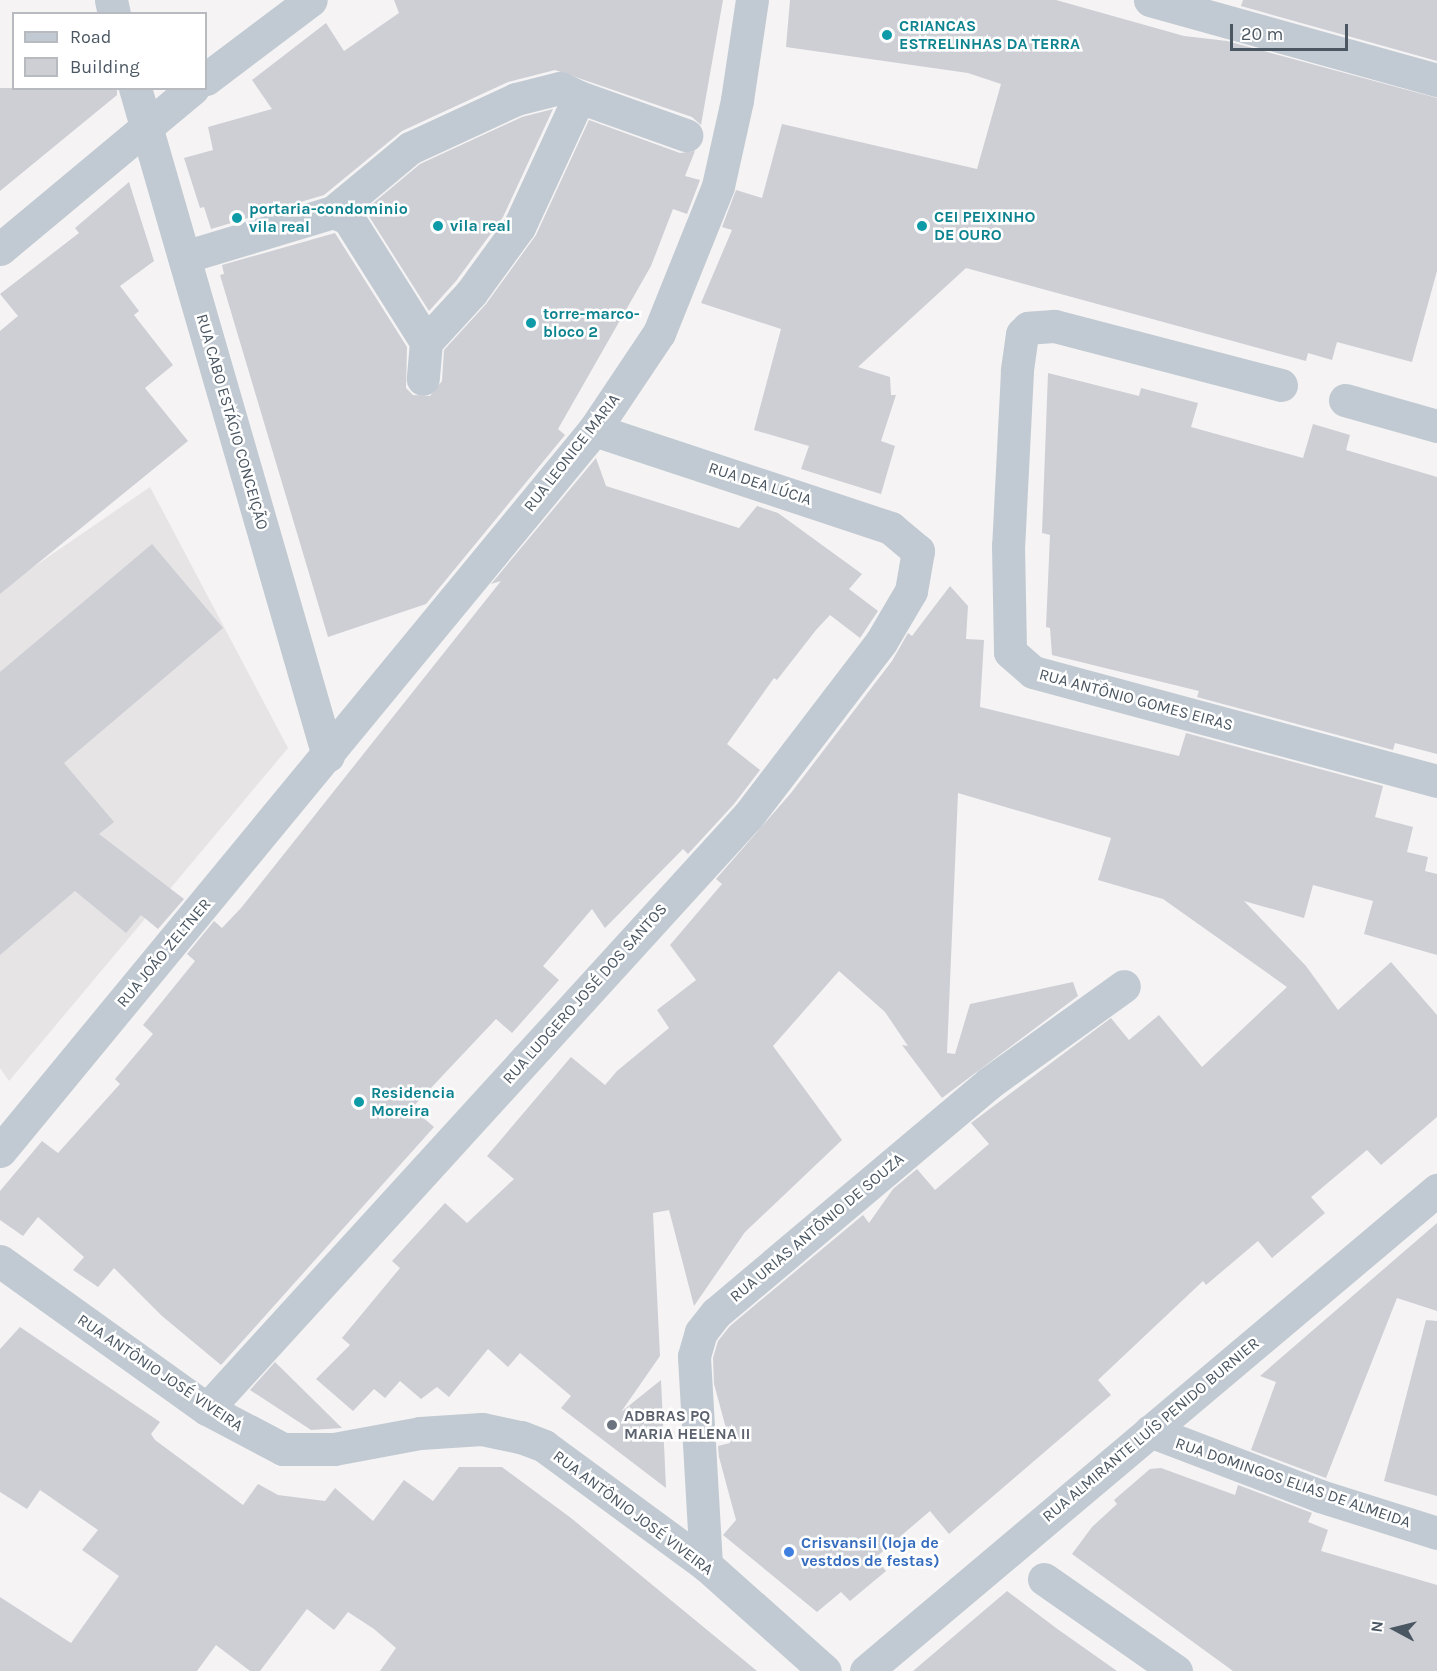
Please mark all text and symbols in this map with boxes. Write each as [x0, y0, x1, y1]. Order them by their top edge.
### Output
legend [12, 12, 207, 90]
scale bar [1233, 12, 1352, 50]
place label: CRIANCAS ESTRELINHAS DA TERRA [899, 16, 1080, 54]
text: 20 m [1241, 23, 1283, 45]
text: Road [70, 26, 111, 48]
marker: CRIANCAS ESTRELINHAS DA TERRA [880, 28, 894, 42]
text: Building [70, 56, 140, 78]
place label: portaria-condominio vila real [249, 199, 408, 237]
place label: CEI PEIXINHO DE OURO [934, 207, 1035, 245]
marker: portaria-condominio vila real [230, 211, 244, 225]
place label: vila real [450, 216, 511, 236]
marker: vila real [431, 219, 445, 233]
marker: CEI PEIXINHO DE OURO [915, 219, 929, 233]
place label: torre-marco- bloco 2 [543, 304, 640, 342]
street label: RUA CABO ESTÁCIO CONCEIÇÃO [192, 312, 272, 532]
marker: torre-marco- bloco 2 [524, 316, 538, 330]
street label: RUA LEONICE MARIA [520, 390, 624, 516]
street label: RUA DEA LÚCIA [706, 458, 814, 510]
street label: RUA ANTÔNIO GOMES EIRAS [1037, 665, 1235, 735]
street label: RUA JOÃO ZELTNER [113, 895, 215, 1011]
street label: RUA LUDGERO JOSÉ DOS SANTOS [499, 900, 671, 1088]
place label: Residencia Moreira [371, 1083, 455, 1121]
marker: Residencia Moreira [352, 1095, 366, 1109]
street label: RUA URIAS ANTÔNIO DE SOUZA [726, 1150, 908, 1306]
street label: RUA ANTÔNIO JOSÉ VIVEIRA [74, 1310, 246, 1436]
street label: RUA ALMIRANTE LUÍS PENIDO BURNIER [1039, 1334, 1263, 1526]
place label: ADBRAS PQ MARIA HELENA II [624, 1406, 750, 1444]
marker: ADBRAS PQ MARIA HELENA II [605, 1418, 619, 1432]
street label: RUA DOMINGOS ELIAS DE ALMEIDA [1173, 1434, 1413, 1532]
street label: RUA ANTÔNIO JOSÉ VIVEIRA [549, 1447, 717, 1579]
place label: Crisvansil (loja de vestdos de festas) [801, 1533, 940, 1571]
marker: Crisvansil (loja de vestdos de festas) [782, 1545, 796, 1559]
north arrow [1365, 1599, 1425, 1659]
text: N [1367, 1620, 1387, 1634]

